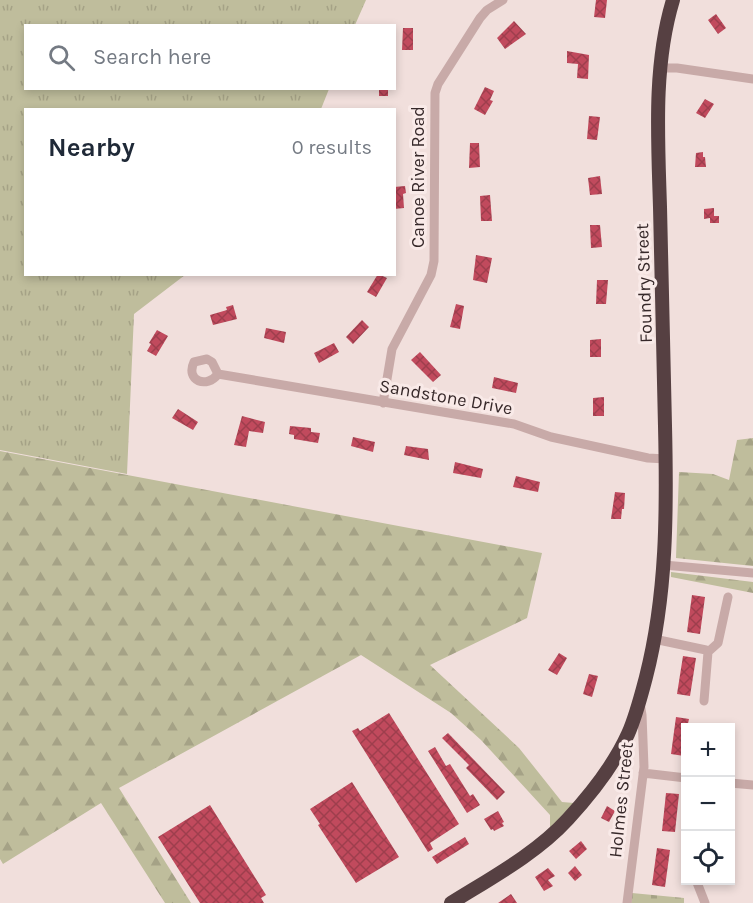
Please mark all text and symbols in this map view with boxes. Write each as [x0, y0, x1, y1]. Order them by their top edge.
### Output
search box [24, 24, 396, 90]
icon: search [45, 41, 78, 74]
text: Search here [93, 44, 211, 70]
street label: Canoe River Road [407, 106, 429, 248]
text: Nearby [48, 132, 135, 163]
text: 0 results [292, 136, 372, 159]
street label: Foundry Street [631, 223, 657, 343]
street label: Sandstone Drive [378, 374, 514, 420]
map controls [681, 723, 735, 885]
button: + [681, 723, 735, 777]
street label: Holmes Street [604, 741, 638, 859]
button: − [681, 777, 735, 831]
button: locate [681, 831, 735, 885]

